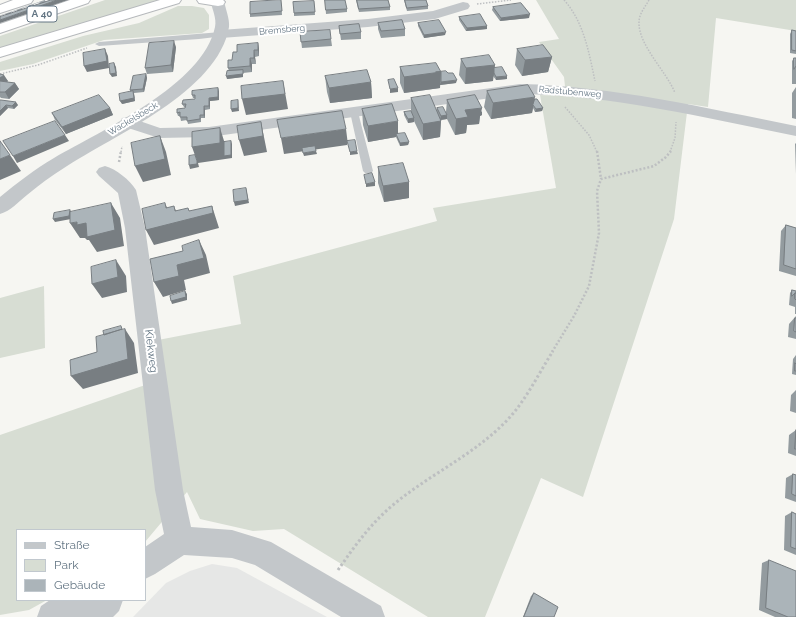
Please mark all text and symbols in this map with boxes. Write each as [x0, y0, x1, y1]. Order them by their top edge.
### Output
road number: A 40 [27, 6, 57, 22]
street label: Bremsberg [258, 23, 306, 37]
street label: Radstubenweg [538, 84, 602, 100]
street label: Wackelsbeck [106, 100, 160, 138]
street label: Kiekweg [142, 328, 160, 374]
legend [16, 529, 146, 601]
text: Straße [54, 538, 90, 552]
text: Park [54, 558, 79, 572]
text: Gebäude [54, 578, 105, 592]

